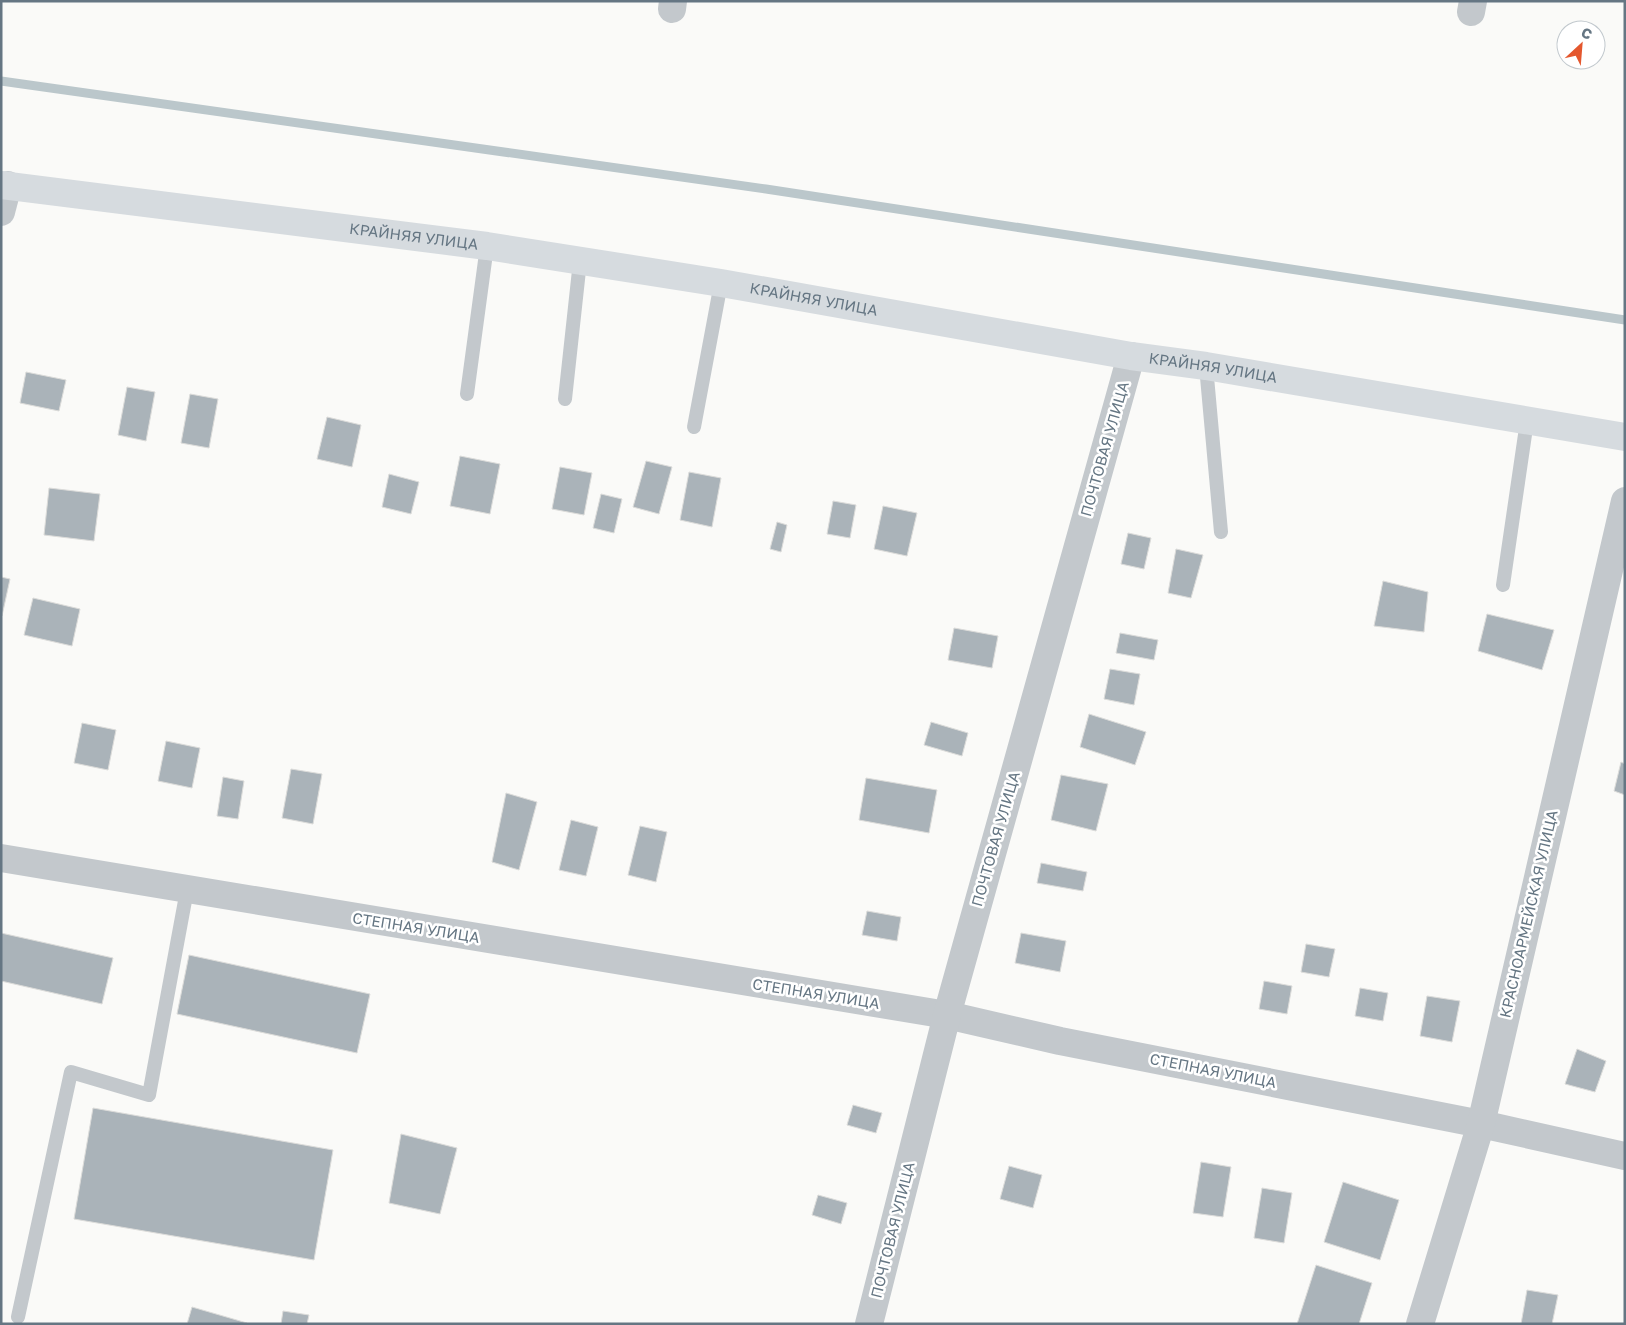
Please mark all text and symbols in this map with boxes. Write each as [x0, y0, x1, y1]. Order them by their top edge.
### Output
north arrow [1556, 20, 1606, 70]
text: С [1579, 23, 1595, 43]
street label: КРАЙНЯЯ УЛИЦА [348, 219, 479, 253]
street label: КРАЙНЯЯ УЛИЦА [749, 278, 879, 319]
street label: КРАЙНЯЯ УЛИЦА [1148, 348, 1279, 386]
street label: ПОЧТОВАЯ УЛИЦА [1076, 379, 1132, 518]
street label: ПОЧТОВАЯ УЛИЦА [967, 769, 1023, 908]
street label: КРАСНОАРМЕЙСКАЯ УЛИЦА [1495, 808, 1561, 1020]
street label: СТЕПНАЯ УЛИЦА [351, 908, 481, 946]
street label: СТЕПНАЯ УЛИЦА [751, 974, 881, 1012]
street label: СТЕПНАЯ УЛИЦА [1148, 1049, 1278, 1091]
street label: ПОЧТОВАЯ УЛИЦА [866, 1160, 918, 1300]

